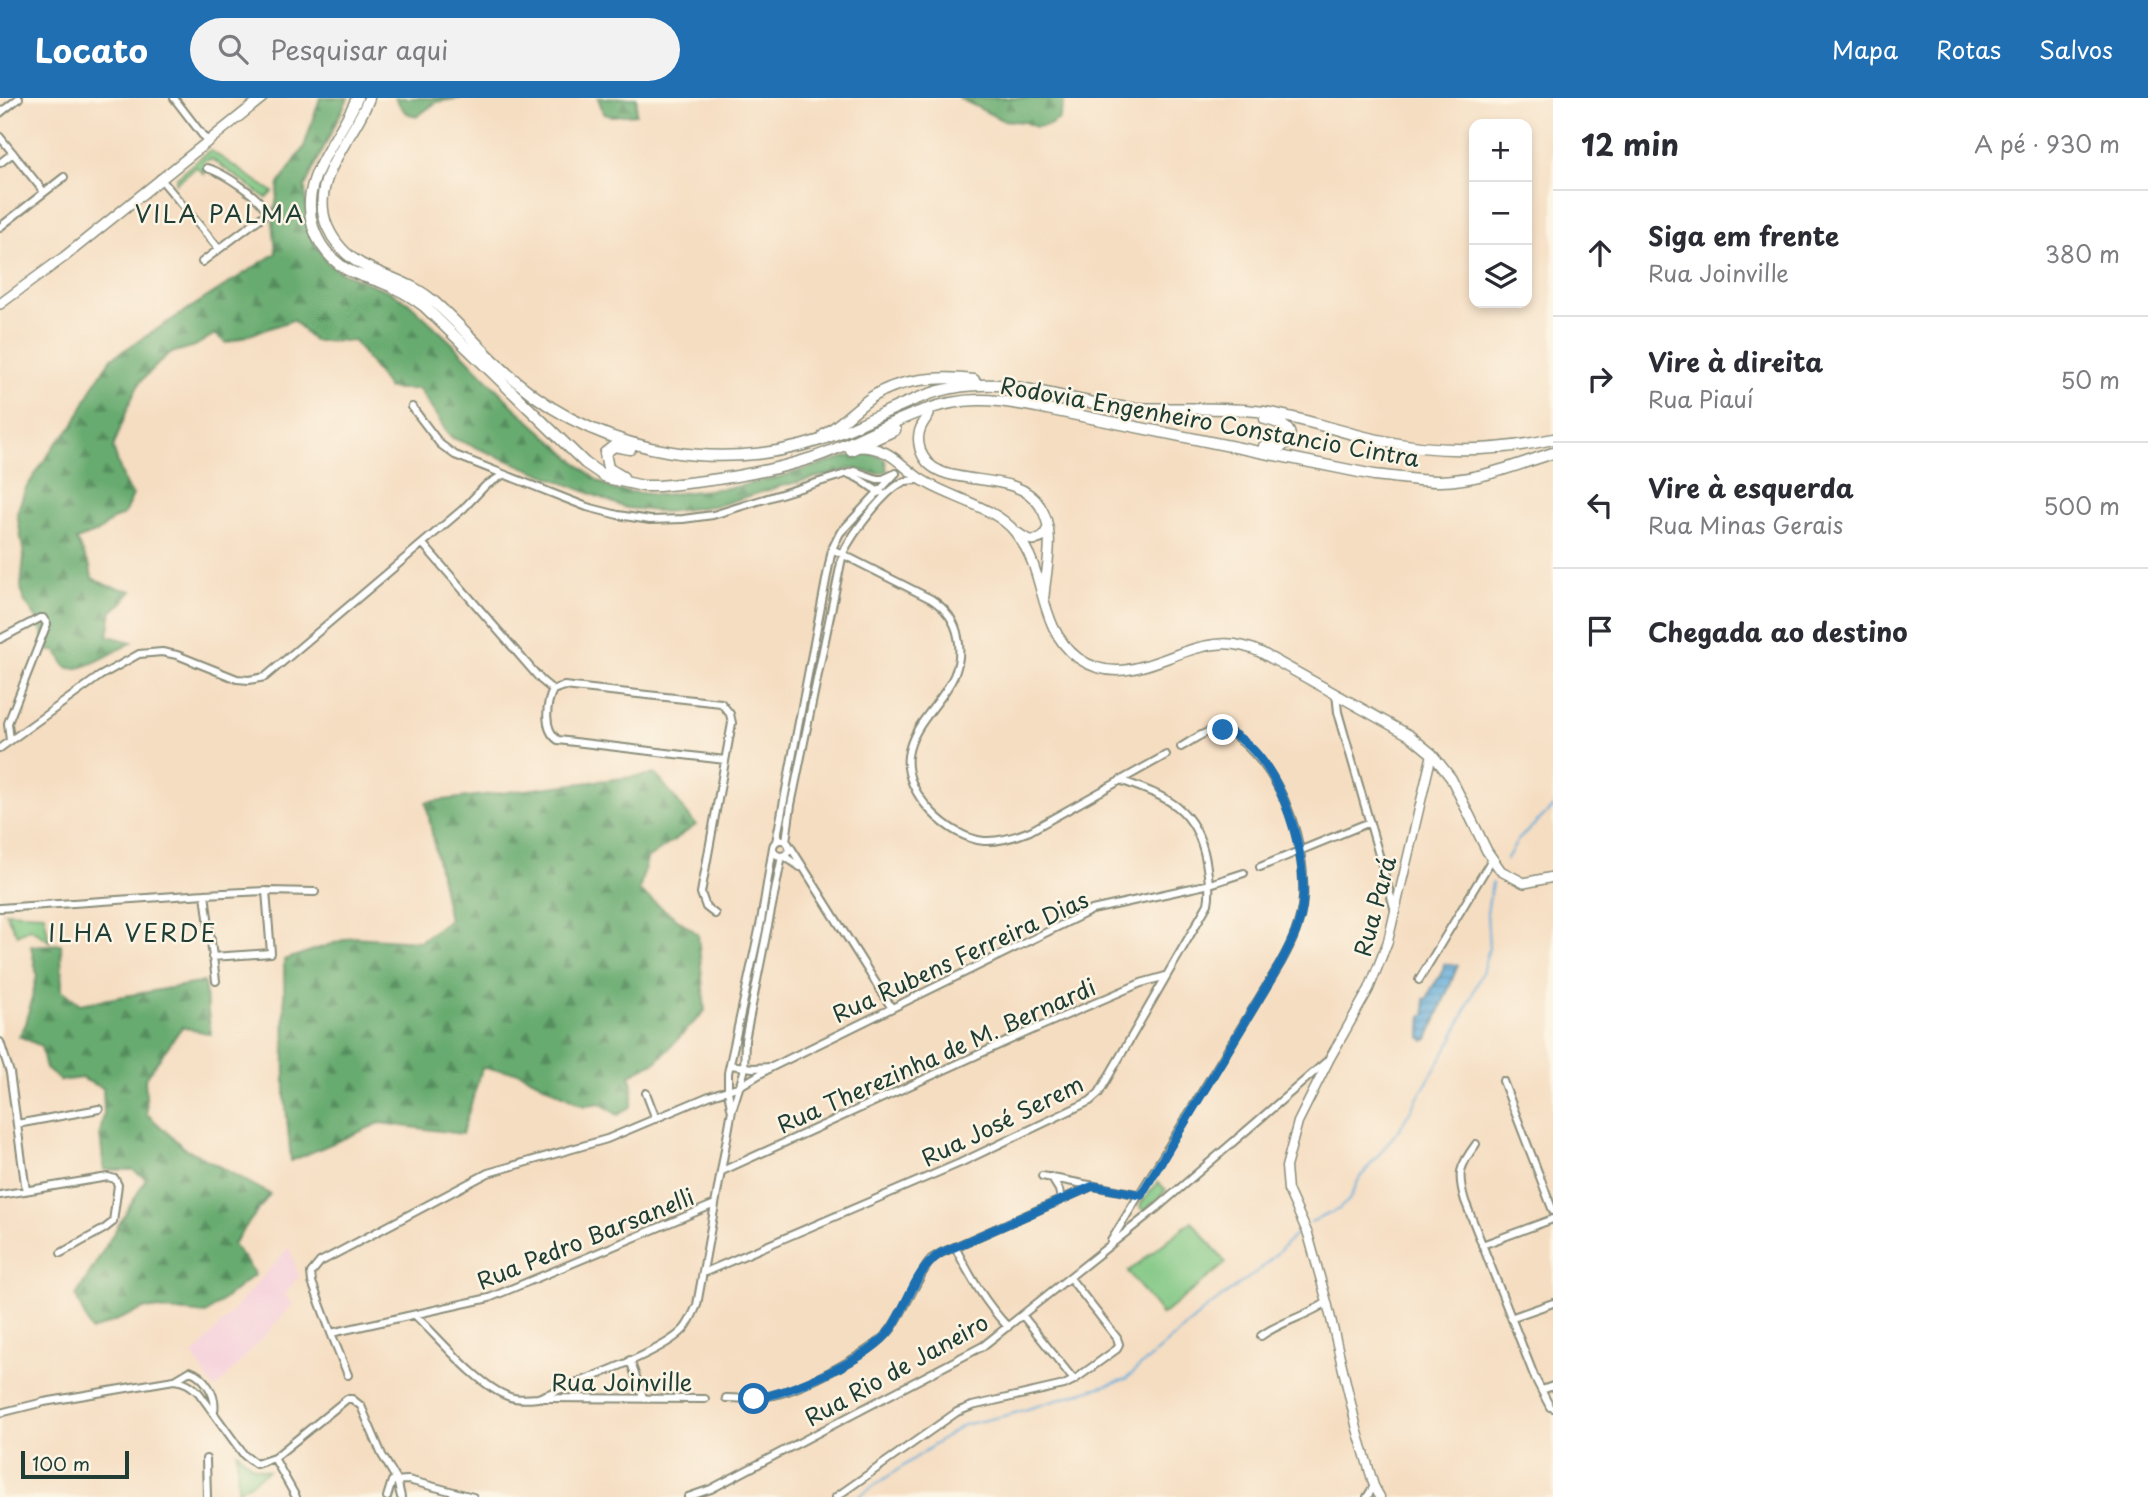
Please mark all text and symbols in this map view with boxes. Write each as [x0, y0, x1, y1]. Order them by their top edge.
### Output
search box [190, 18, 680, 81]
text: Locato [35, 24, 148, 74]
icon: search [214, 30, 252, 68]
text: Pesquisar aqui [270, 30, 448, 69]
text: Mapa [1832, 31, 1898, 67]
text: Rotas [1936, 31, 2001, 67]
text: Salvos [2039, 31, 2113, 67]
map controls [1469, 119, 1532, 308]
button: + [1469, 119, 1532, 182]
text: 12 min [1581, 121, 1679, 166]
text: A pé · 930 m [1974, 126, 2120, 161]
button: − [1469, 182, 1532, 245]
district label: VILA PALMA [135, 195, 305, 231]
text: Siga em frente [1648, 216, 1839, 255]
icon: ahead [1581, 234, 1619, 272]
text: 380 m [2045, 236, 2120, 271]
button: layers [1469, 245, 1532, 308]
text: Rua Joinville [1648, 255, 1789, 290]
text: Vire à direita [1648, 342, 1823, 381]
icon: right [1581, 360, 1619, 398]
text: 50 m [2060, 362, 2120, 397]
street label: Rodovia Engenheiro Constancio Cintra [997, 367, 1423, 475]
text: Rua Piauí [1648, 381, 1753, 416]
text: Vire à esquerda [1648, 468, 1854, 507]
icon: left [1581, 486, 1619, 524]
text: 500 m [2043, 488, 2120, 523]
text: Rua Minas Gerais [1648, 507, 1843, 542]
icon: arrive [1581, 612, 1619, 650]
text: Chegada ao destino [1648, 612, 1907, 651]
route end [1207, 714, 1238, 745]
street label: Rua Pará [1344, 851, 1404, 960]
street label: Rua Rubens Ferreira Dias [826, 881, 1094, 1031]
district label: ILHA VERDE [48, 914, 218, 950]
street label: Rua Therezinha de M. Bernardi [771, 969, 1101, 1141]
street label: Rua José Serem [915, 1066, 1089, 1174]
street label: Rua Pedro Barsanelli [471, 1178, 699, 1298]
street label: Rua Rio de Janeiro [798, 1304, 994, 1434]
street label: Rua Joinville [552, 1364, 692, 1399]
route start [738, 1383, 769, 1414]
scale bar [21, 1448, 130, 1480]
text: 100 m [32, 1449, 90, 1477]

